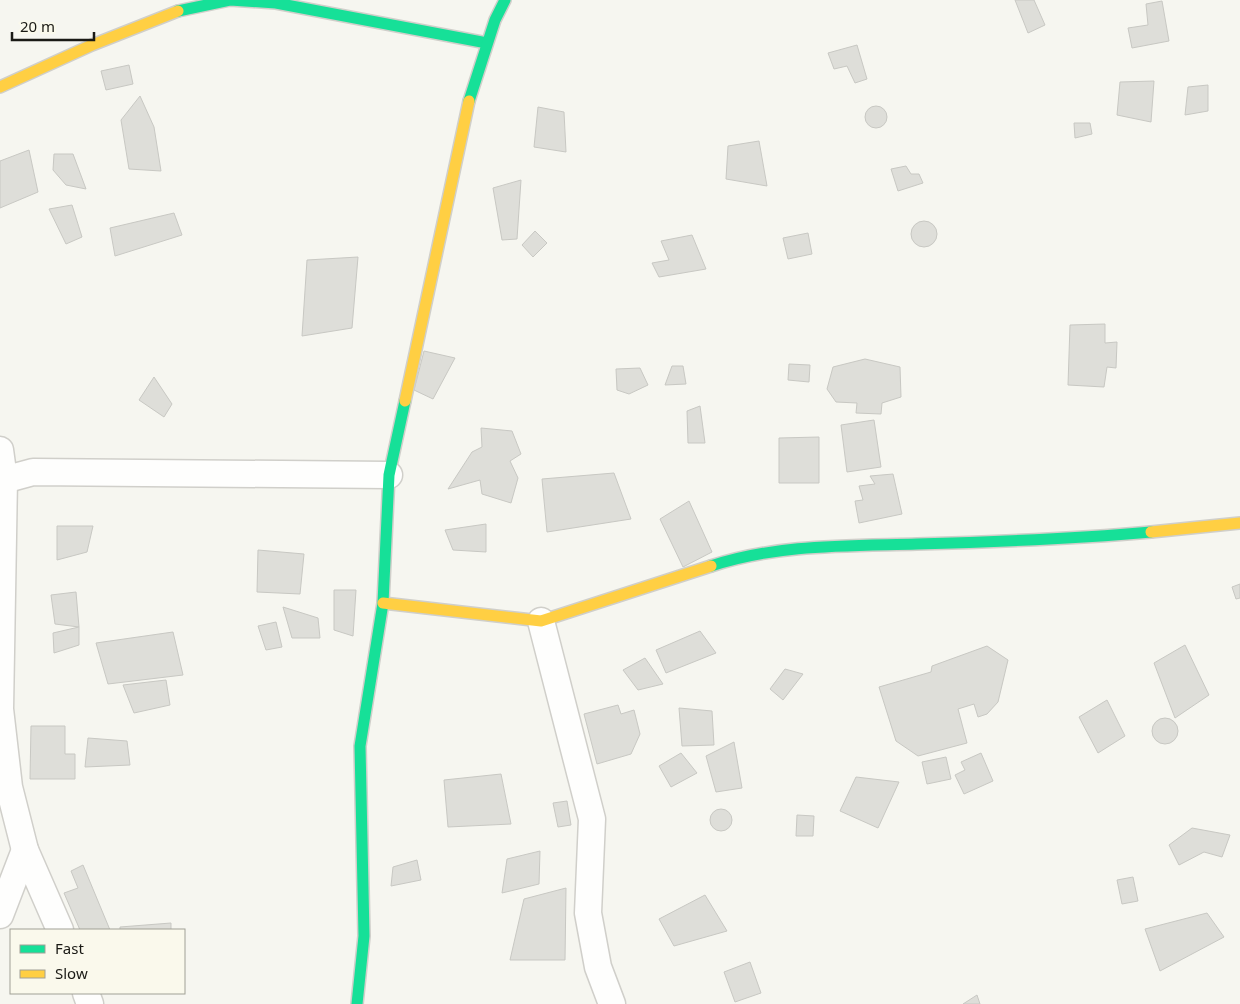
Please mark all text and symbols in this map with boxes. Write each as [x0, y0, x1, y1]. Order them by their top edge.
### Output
scale bar [12, 10, 95, 42]
text: 20 m [20, 16, 55, 36]
legend [10, 929, 185, 994]
text: Fast [55, 938, 84, 958]
text: Slow [55, 963, 88, 983]

